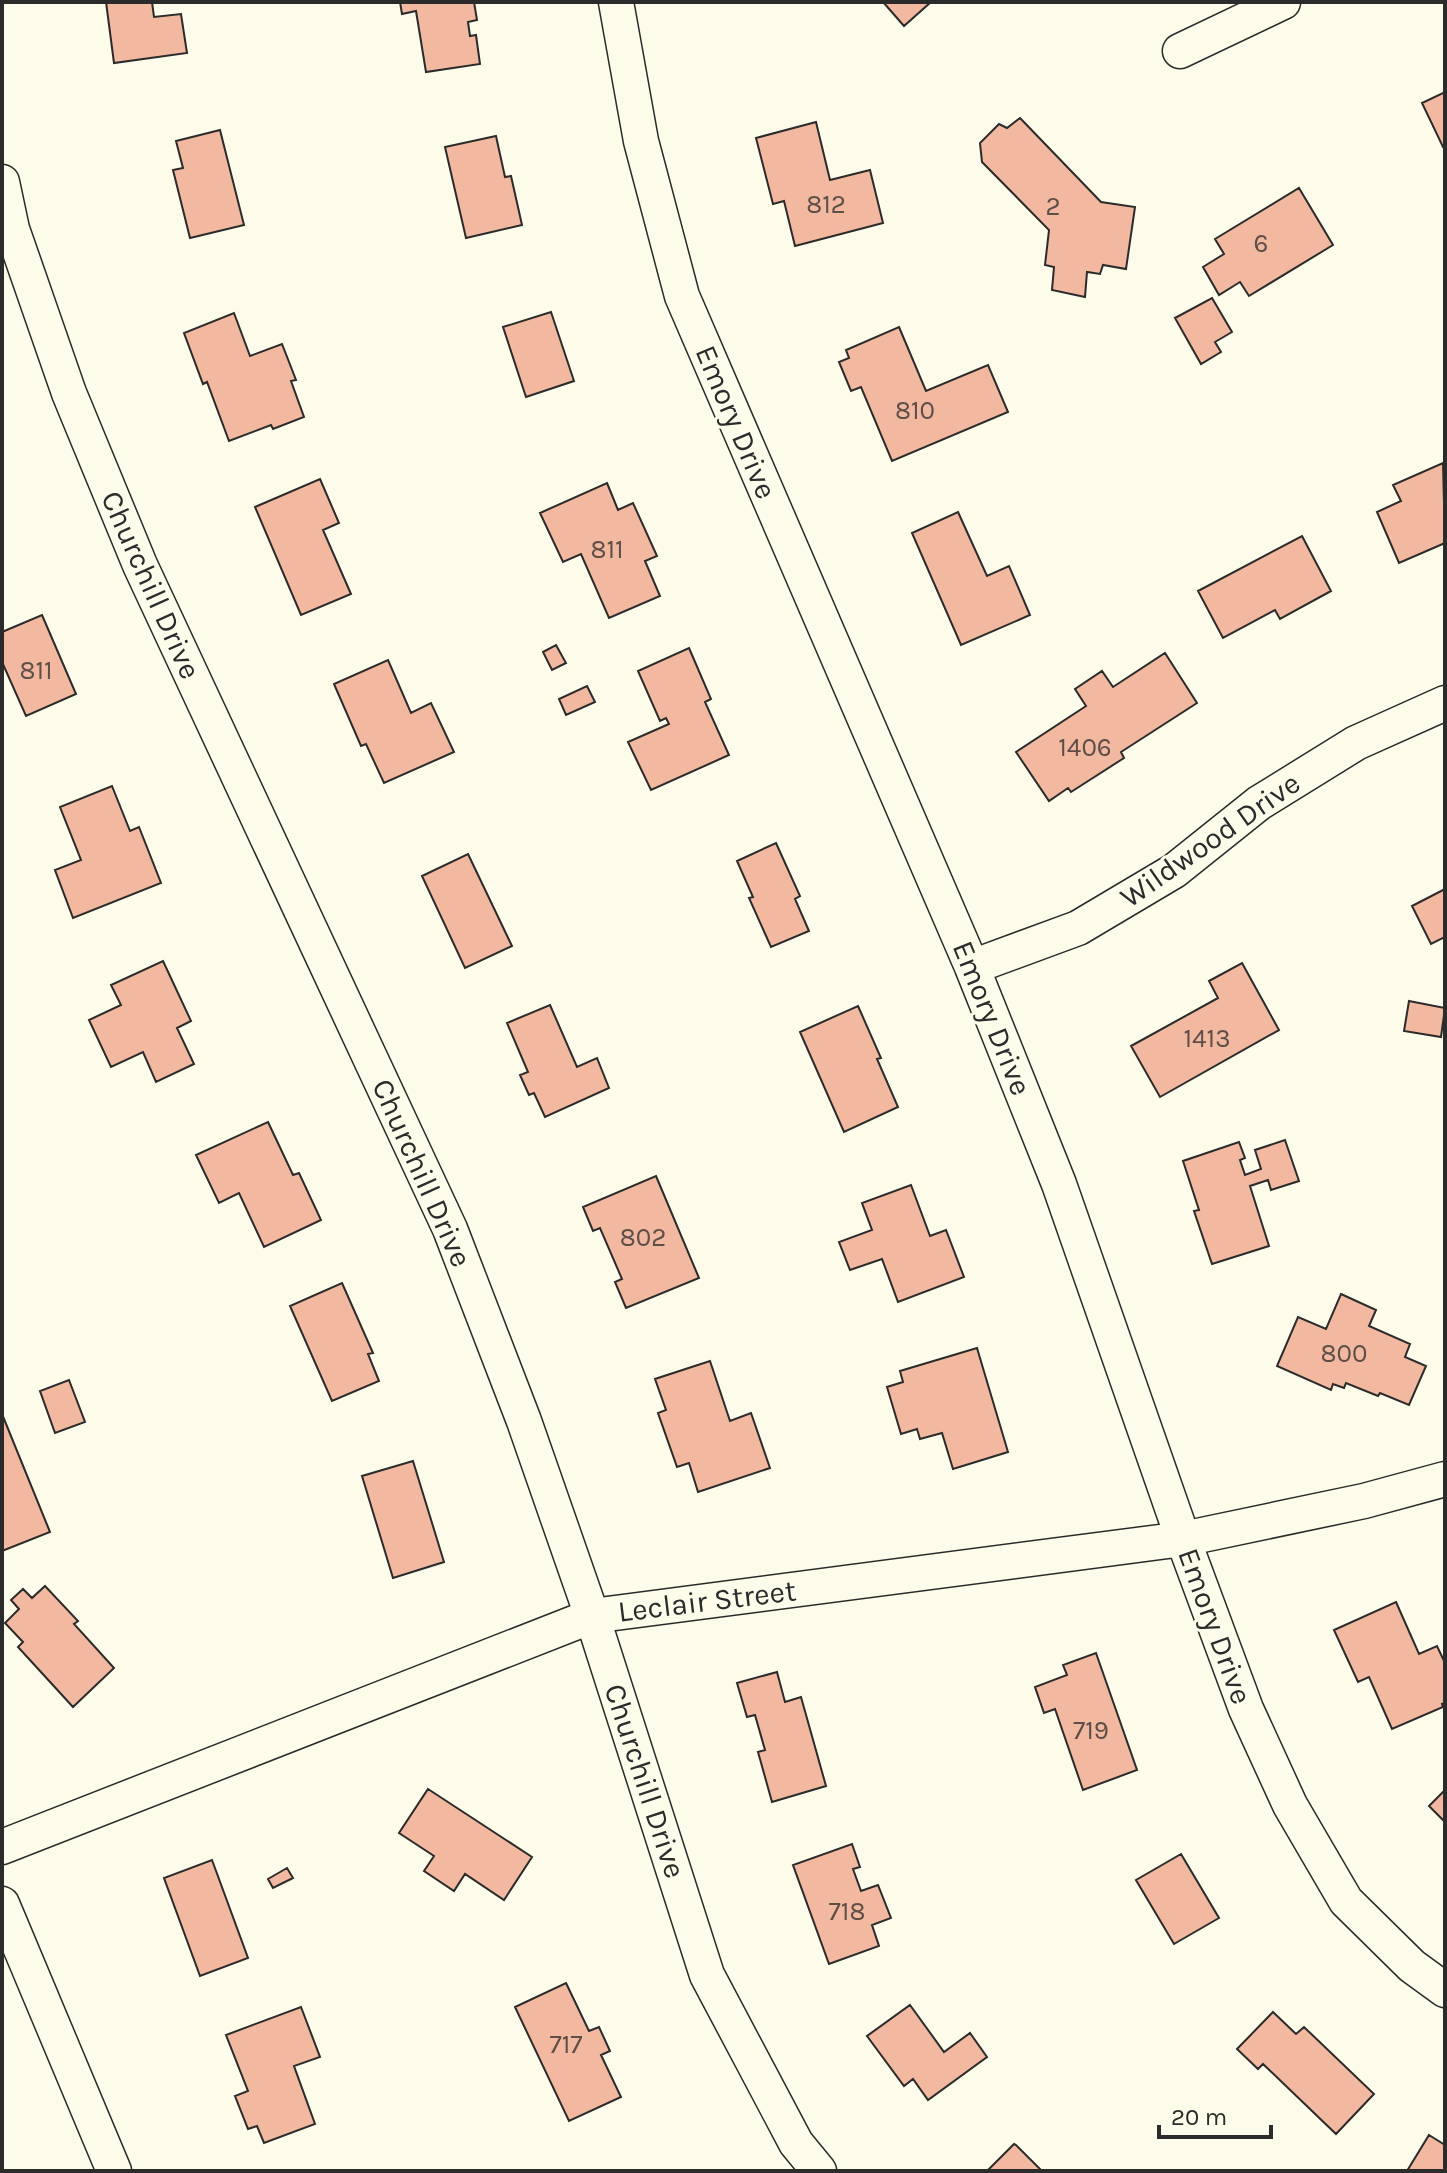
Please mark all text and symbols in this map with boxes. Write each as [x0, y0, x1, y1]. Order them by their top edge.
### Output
house number: 812 [806, 189, 846, 220]
house number: 2 [1045, 191, 1061, 222]
house number: 6 [1254, 228, 1268, 259]
street label: Emory Drive [688, 340, 784, 504]
house number: 810 [895, 395, 935, 426]
street label: Churchill Drive [93, 485, 209, 685]
house number: 811 [590, 534, 624, 565]
house number: 811 [19, 655, 53, 686]
house number: 1406 [1058, 732, 1112, 763]
street label: Wildwood Drive [1113, 765, 1307, 915]
street label: Emory Drive [945, 936, 1039, 1100]
house number: 1413 [1183, 1023, 1231, 1054]
street label: Churchill Drive [364, 1073, 480, 1273]
house number: 802 [620, 1222, 666, 1253]
house number: 800 [1321, 1338, 1367, 1369]
street label: Emory Drive [1170, 1543, 1260, 1709]
street label: Leclair Street [616, 1572, 798, 1630]
street label: Churchill Drive [597, 1679, 693, 1883]
house number: 719 [1073, 1715, 1109, 1746]
house number: 718 [829, 1896, 865, 1927]
house number: 717 [549, 2029, 583, 2060]
scale bar [1159, 2089, 1271, 2139]
text: 20 m [1171, 2103, 1227, 2131]

